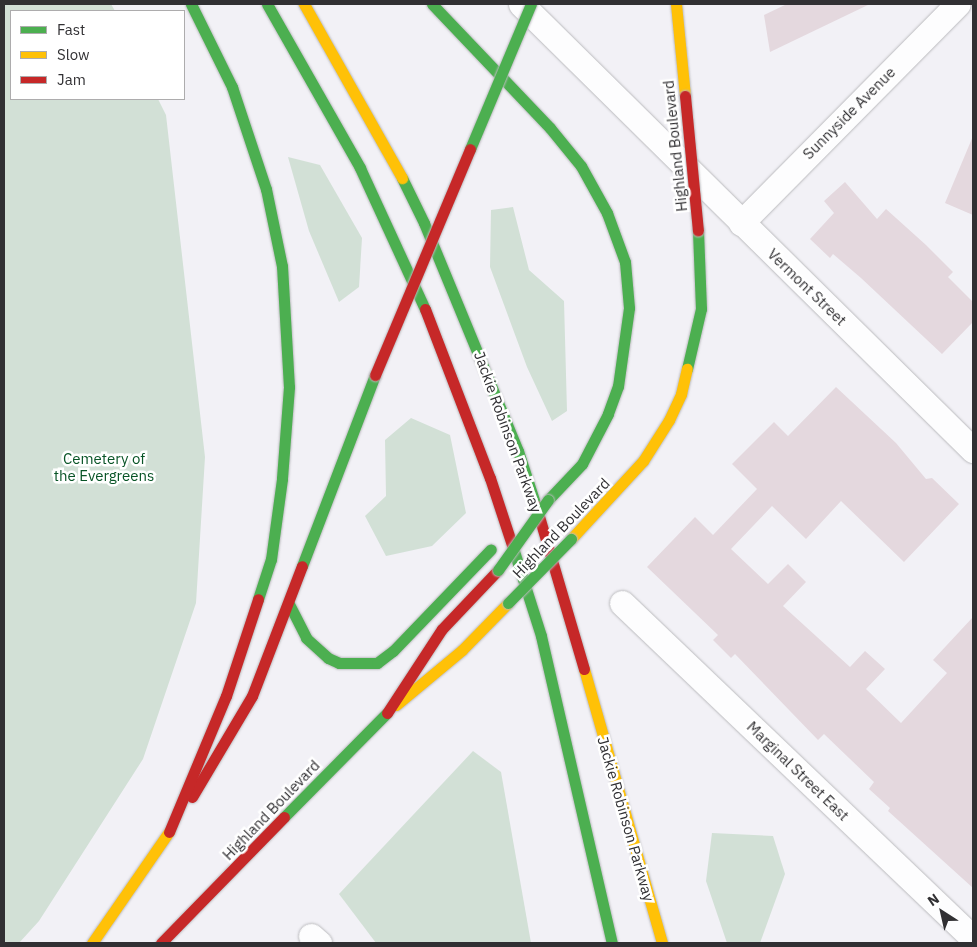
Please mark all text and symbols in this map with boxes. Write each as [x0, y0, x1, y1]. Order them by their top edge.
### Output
legend [10, 10, 185, 100]
text: Fast [57, 20, 85, 39]
text: Slow [57, 45, 90, 64]
street label: Sunnyside Avenue [799, 63, 899, 163]
text: Jam [57, 70, 86, 89]
street label: Highland Boulevard [659, 79, 691, 213]
street label: Vermont Street [764, 245, 850, 329]
street label: Jackie Robinson Parkway [470, 349, 546, 515]
park label: Cemetery of the Evergreens [54, 449, 154, 484]
street label: Highland Boulevard [509, 474, 613, 582]
street label: Marginal Street East [743, 718, 853, 824]
street label: Jackie Robinson Parkway [594, 735, 658, 903]
street label: Highland Boulevard [219, 756, 323, 864]
north arrow [917, 887, 967, 937]
text: N [924, 889, 943, 910]

